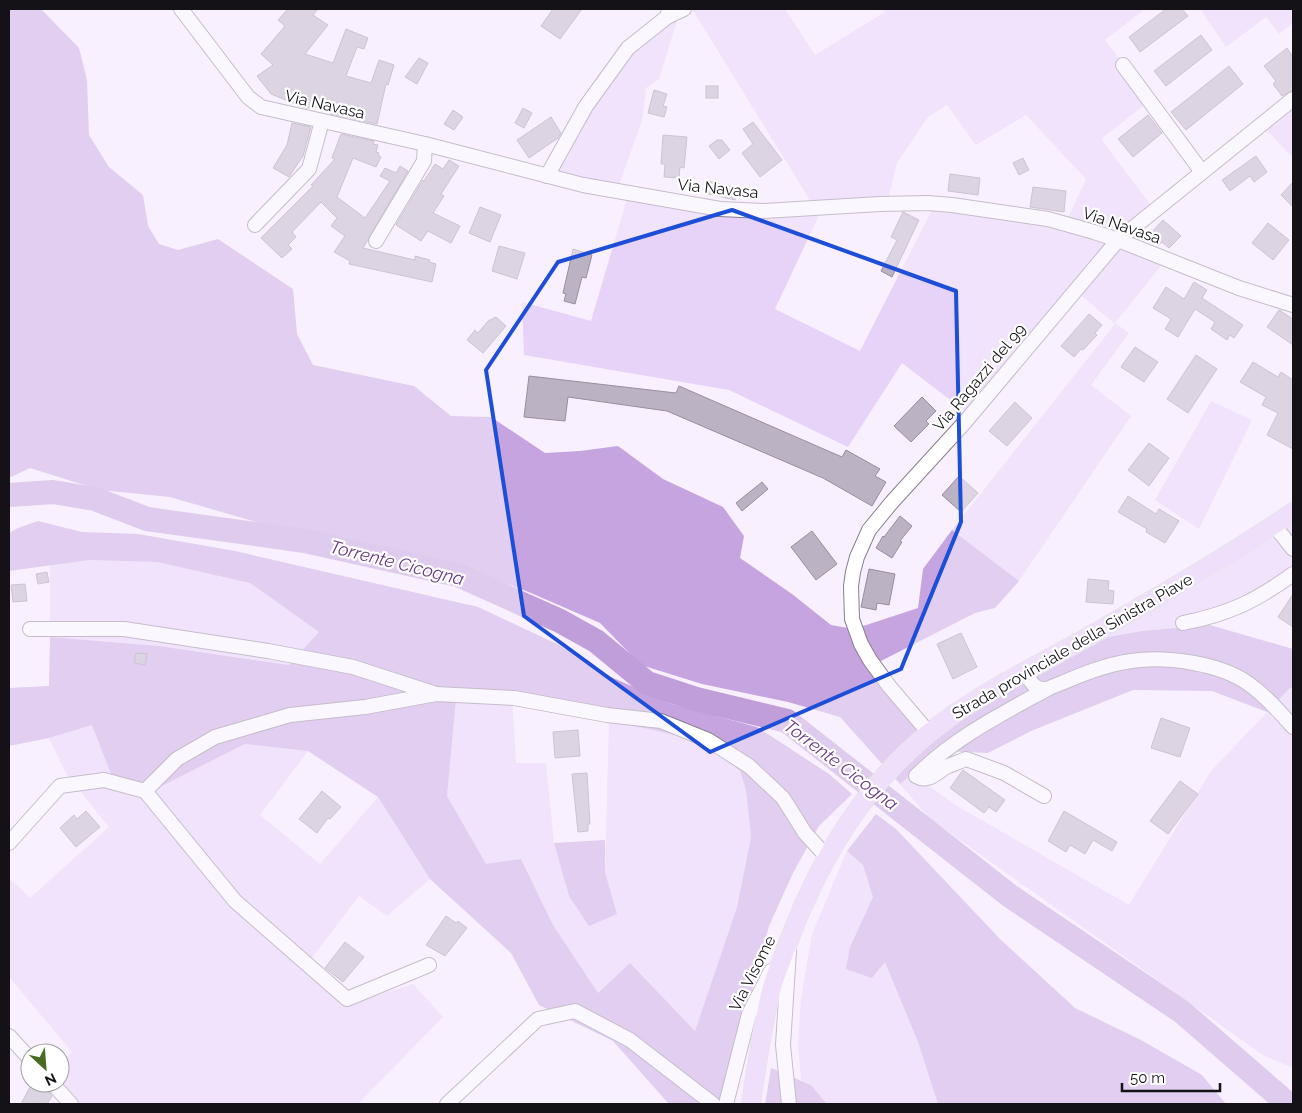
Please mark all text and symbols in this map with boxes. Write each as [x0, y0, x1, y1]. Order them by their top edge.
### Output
street label: Via Navasa [283, 86, 367, 123]
street label: Via Navasa [676, 175, 759, 202]
street label: Via Navasa [1080, 203, 1163, 248]
street label: Via Ragazzi del 99 [929, 320, 1030, 435]
water label: Torrente Cicogna [328, 536, 466, 589]
street label: Strada provinciale della Sinistra Piave [949, 570, 1196, 723]
water label: Torrente Cicogna [780, 715, 903, 814]
street label: Via Visome [725, 932, 780, 1014]
north arrow [20, 1043, 70, 1093]
scale bar [1122, 1060, 1220, 1092]
text: 50 m [1130, 1069, 1165, 1087]
text: N [42, 1070, 59, 1089]

